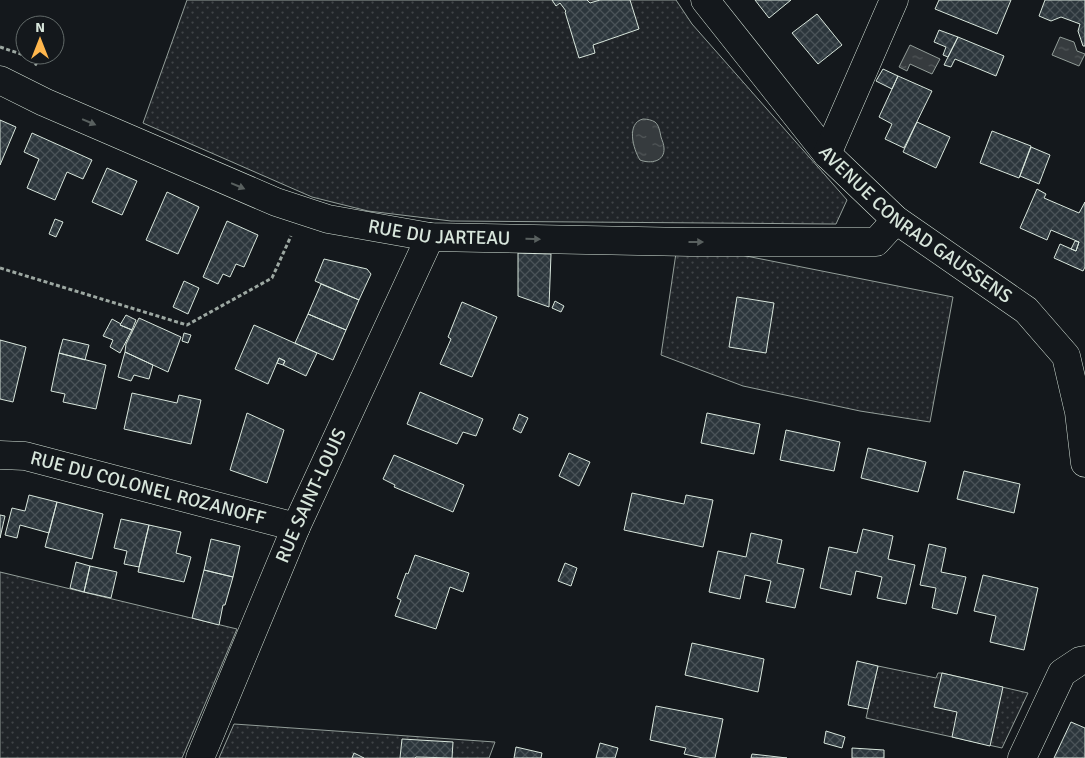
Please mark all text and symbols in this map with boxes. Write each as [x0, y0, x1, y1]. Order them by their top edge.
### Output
north arrow [15, 15, 65, 65]
text: N [35, 19, 45, 36]
one-way arrow [82, 118, 96, 126]
street label: AVENUE CONRAD GAUSSENS [813, 141, 1017, 309]
one-way arrow [231, 183, 245, 191]
street label: RUE DU JARTEAU [366, 214, 511, 251]
one-way arrow [526, 235, 542, 243]
one-way arrow [688, 238, 704, 246]
street label: RUE SAINT-LOUIS [270, 424, 352, 567]
street label: RUE DU COLONEL ROZANOFF [28, 446, 268, 531]

